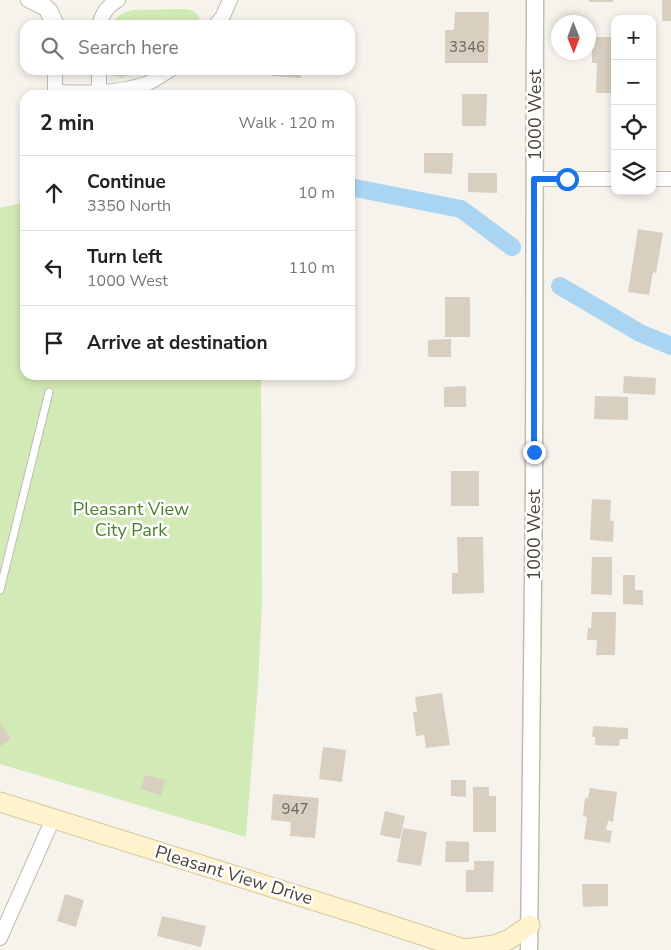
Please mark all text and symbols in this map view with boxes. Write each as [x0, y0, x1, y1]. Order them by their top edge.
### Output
north arrow [551, 15, 596, 60]
map controls [611, 15, 656, 195]
button: + [611, 15, 656, 60]
search box [20, 20, 355, 75]
icon: search [38, 34, 66, 62]
text: Search here [78, 35, 179, 61]
house number: 3346 [449, 37, 485, 57]
button: − [611, 60, 656, 105]
street label: 1000 West [523, 69, 547, 161]
button: locate [611, 105, 656, 150]
text: 2 min [40, 109, 94, 137]
text: Walk · 120 m [239, 112, 335, 134]
button: layers [611, 150, 656, 195]
route start [556, 168, 579, 191]
text: Continue [87, 169, 166, 195]
icon: ahead [40, 179, 68, 207]
text: 10 m [298, 182, 335, 204]
text: 3350 North [87, 195, 171, 217]
text: Turn left [87, 244, 162, 270]
icon: left [40, 254, 68, 282]
text: 110 m [288, 257, 335, 279]
text: 1000 West [87, 270, 168, 292]
icon: arrive [40, 329, 68, 357]
text: Arrive at destination [87, 330, 268, 356]
route end [523, 441, 546, 464]
street label: 1000 West [522, 489, 546, 581]
park label: Pleasant View City Park [73, 497, 189, 542]
house number: 947 [281, 799, 309, 819]
street label: Pleasant View Drive [152, 840, 316, 910]

